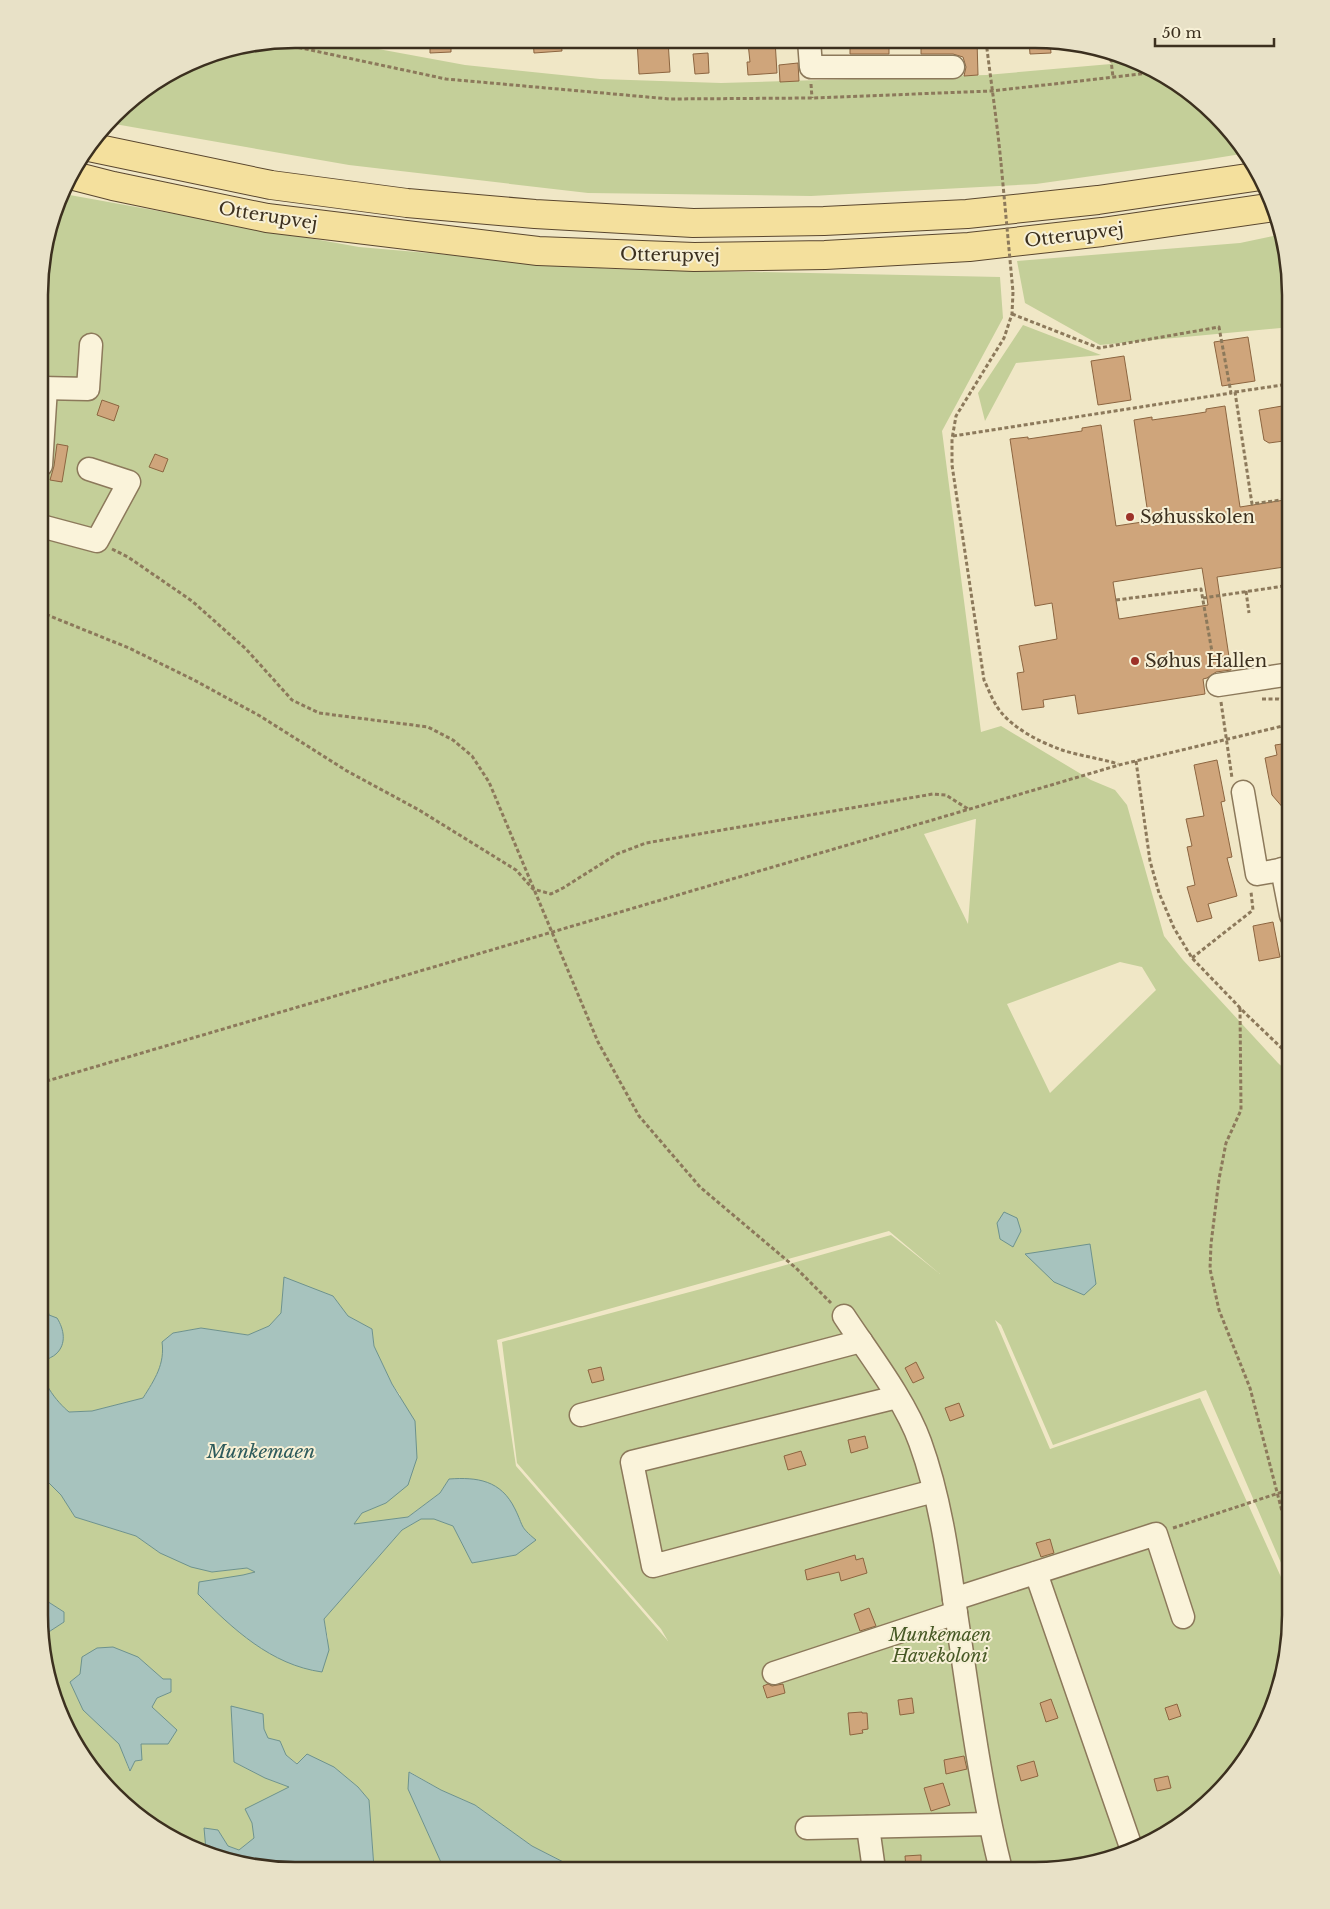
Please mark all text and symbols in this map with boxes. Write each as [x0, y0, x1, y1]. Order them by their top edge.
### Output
scale bar [1155, 15, 1274, 47]
text: 50 m [1162, 23, 1202, 42]
street label: Otterupvej [217, 197, 319, 235]
street label: Otterupvej [1023, 218, 1125, 252]
street label: Otterupvej [620, 243, 720, 267]
place label: Søhusskolen [1140, 506, 1255, 528]
marker: Søhusskolen [1124, 511, 1136, 523]
place label: Søhus Hallen [1145, 650, 1267, 672]
marker: Søhus Hallen [1129, 655, 1141, 667]
water label: Munkemaen [206, 1440, 315, 1463]
park label: Munkemaen Havekoloni [888, 1624, 991, 1667]

